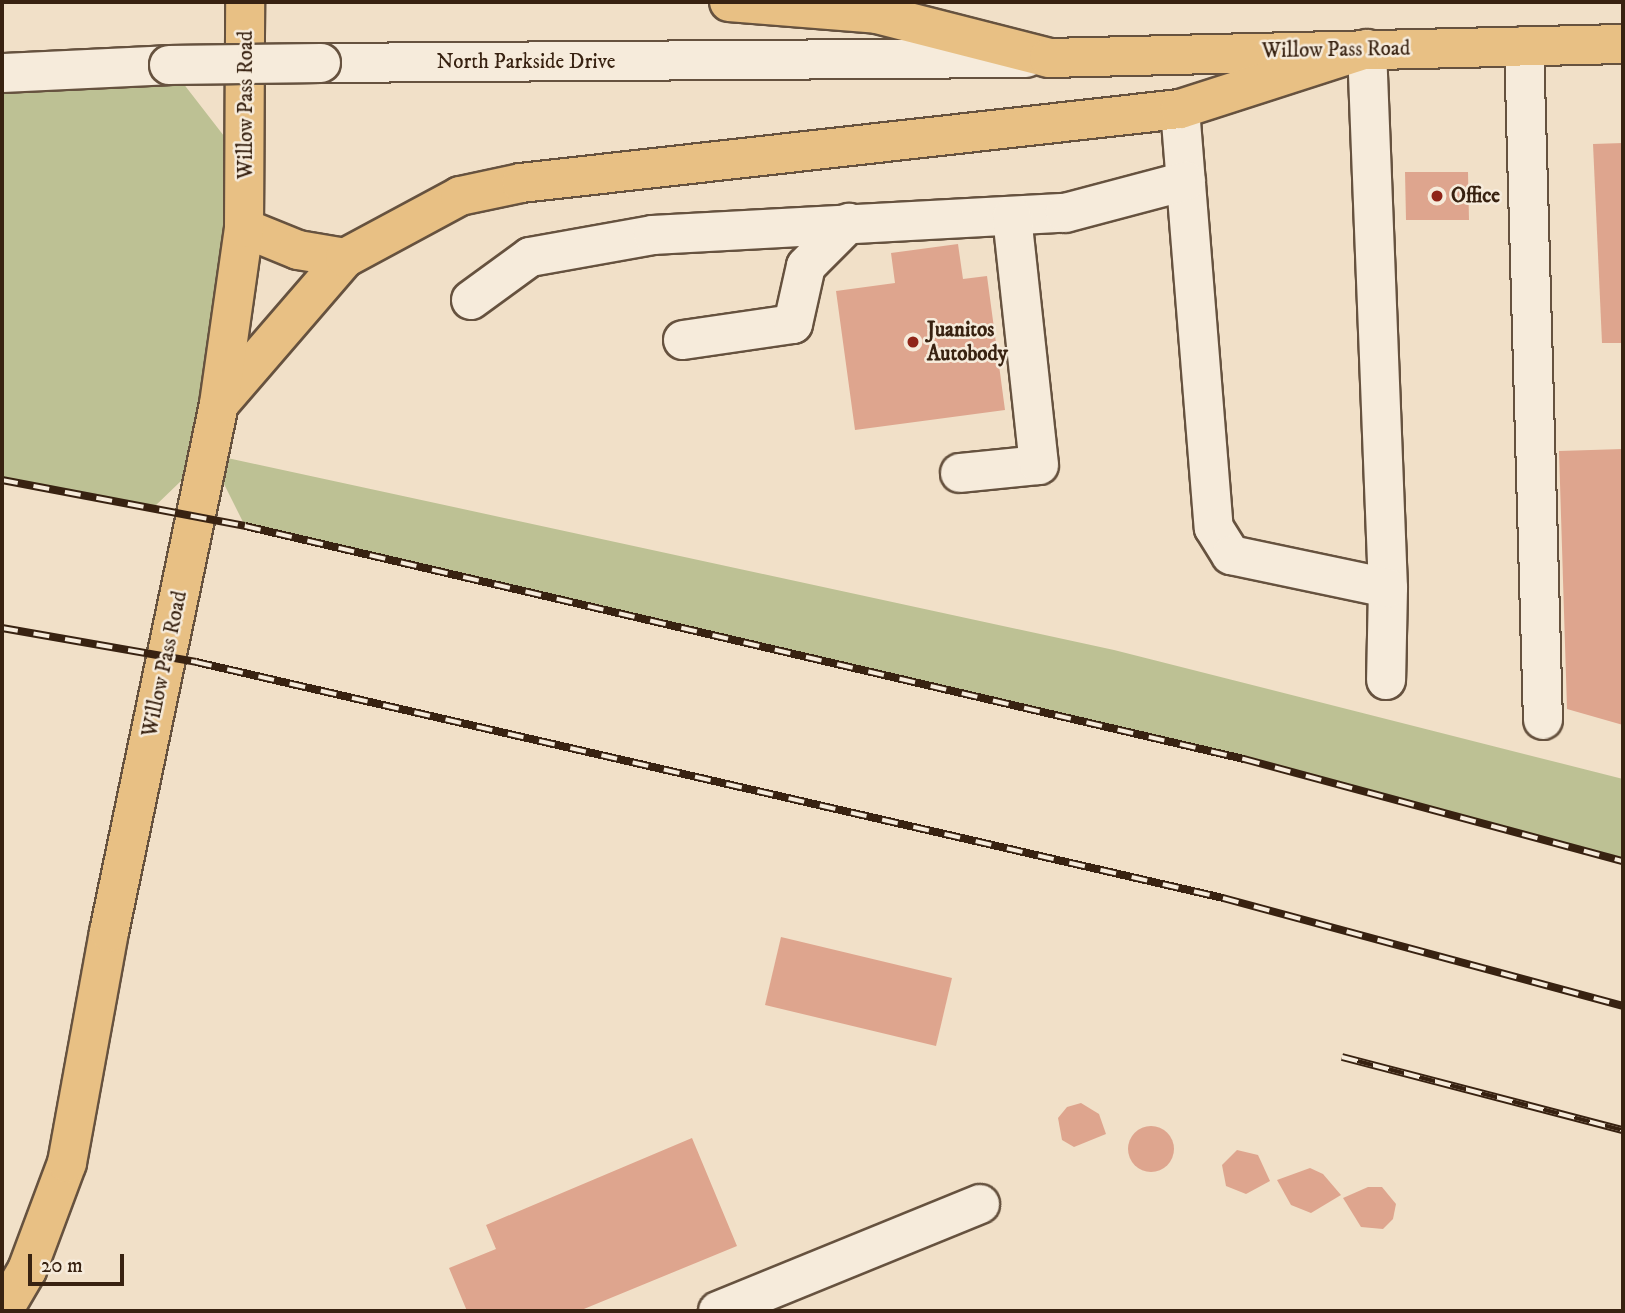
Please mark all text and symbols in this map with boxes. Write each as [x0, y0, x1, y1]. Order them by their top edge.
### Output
street label: Willow Pass Road [233, 31, 259, 179]
street label: Willow Pass Road [1262, 36, 1410, 64]
street label: North Parkside Drive [436, 49, 616, 75]
place label: Office [1451, 183, 1500, 209]
marker: Office [1429, 188, 1445, 204]
place label: Juanitos Autobody [927, 317, 1008, 367]
marker: Juanitos Autobody [905, 334, 921, 350]
street label: Willow Pass Road [137, 589, 193, 739]
scale bar [32, 1240, 128, 1284]
text: 20 m [41, 1253, 83, 1279]

